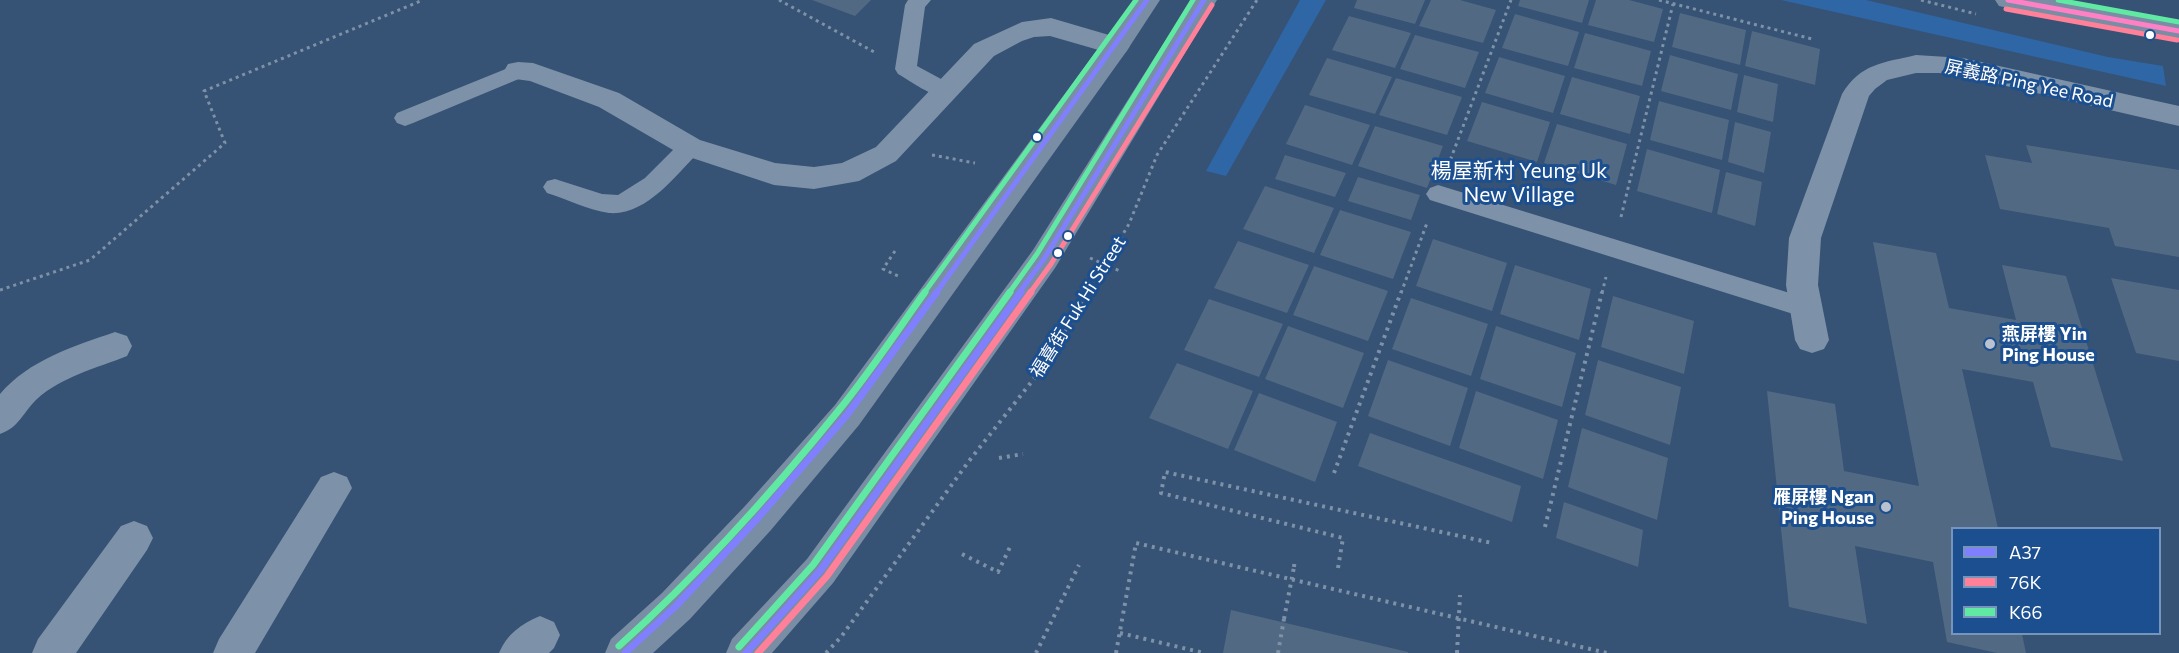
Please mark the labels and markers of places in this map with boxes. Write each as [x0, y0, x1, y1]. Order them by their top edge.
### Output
unlabelled marker [2144, 29, 2156, 41]
unlabelled marker [1031, 131, 1043, 143]
unlabelled marker [1062, 230, 1074, 242]
unlabelled marker [1052, 247, 1064, 259]
place label: 燕屏樓 Yin Ping House [2002, 323, 2095, 366]
marker: 燕屏樓 Yin Ping House [1983, 337, 1997, 351]
place label: 雁屏樓 Ngan Ping House [1773, 486, 1874, 528]
marker: 雁屏樓 Ngan Ping House [1879, 500, 1893, 514]

